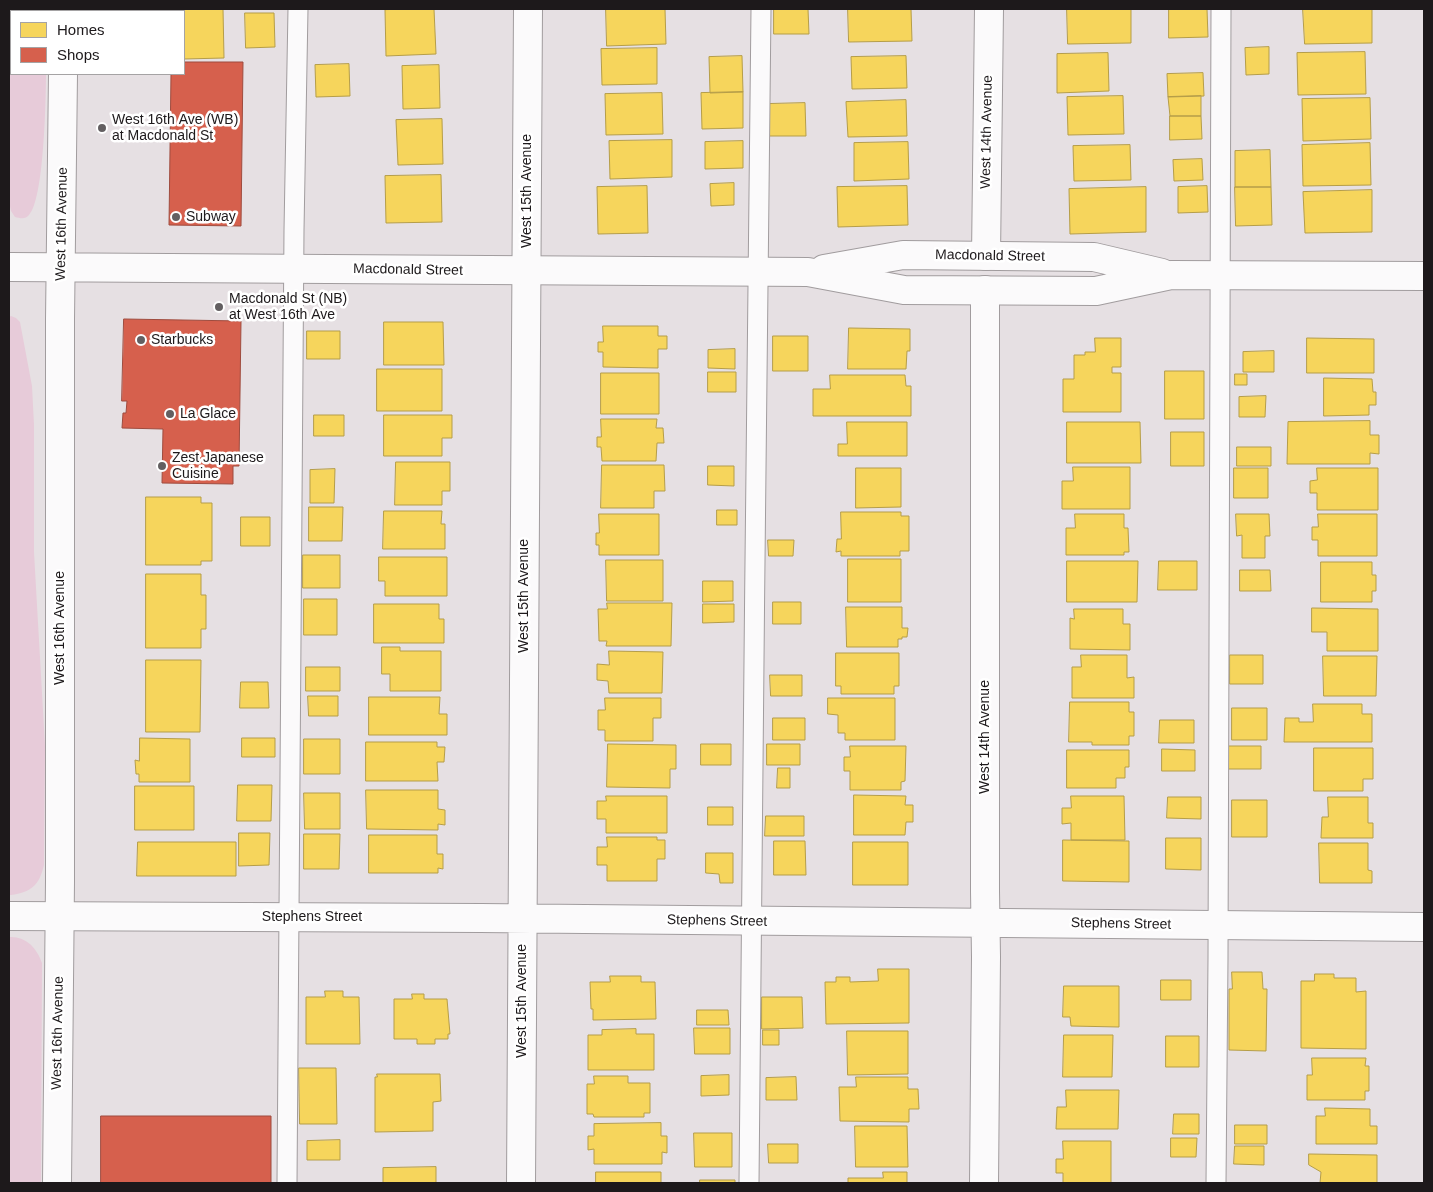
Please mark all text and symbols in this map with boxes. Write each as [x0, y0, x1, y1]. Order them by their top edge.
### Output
legend [10, 10, 185, 75]
text: Homes [57, 21, 105, 38]
text: Shops [57, 46, 100, 63]
street label: West 14th Avenue [978, 75, 996, 189]
place label: West 16th Ave (WB) at Macdonald St [112, 112, 238, 144]
marker: West 16th Ave (WB) at Macdonald St [96, 122, 108, 134]
street label: West 15th Avenue [519, 134, 535, 248]
street label: West 16th Avenue [53, 167, 71, 281]
place label: Subway [186, 209, 236, 225]
marker: Subway [170, 211, 182, 223]
street label: Macdonald Street [935, 247, 1045, 265]
street label: Macdonald Street [353, 261, 463, 279]
place label: Macdonald St (NB) at West 16th Ave [229, 291, 347, 324]
marker: Macdonald St (NB) at West 16th Ave [213, 301, 225, 313]
place label: Starbucks [151, 332, 213, 348]
marker: Starbucks [135, 334, 147, 346]
place label: La Glace [180, 406, 236, 422]
marker: La Glace [164, 408, 176, 420]
place label: Zest Japanese Cuisine [172, 450, 264, 482]
marker: Zest Japanese Cuisine [156, 460, 168, 472]
street label: West 15th Avenue [516, 539, 532, 653]
street label: West 16th Avenue [52, 571, 68, 685]
street label: West 14th Avenue [977, 680, 993, 794]
street label: Stephens Street [262, 909, 362, 925]
street label: Stephens Street [667, 912, 767, 930]
street label: Stephens Street [1071, 915, 1171, 933]
street label: West 15th Avenue [514, 944, 530, 1058]
street label: West 16th Avenue [49, 976, 67, 1090]

